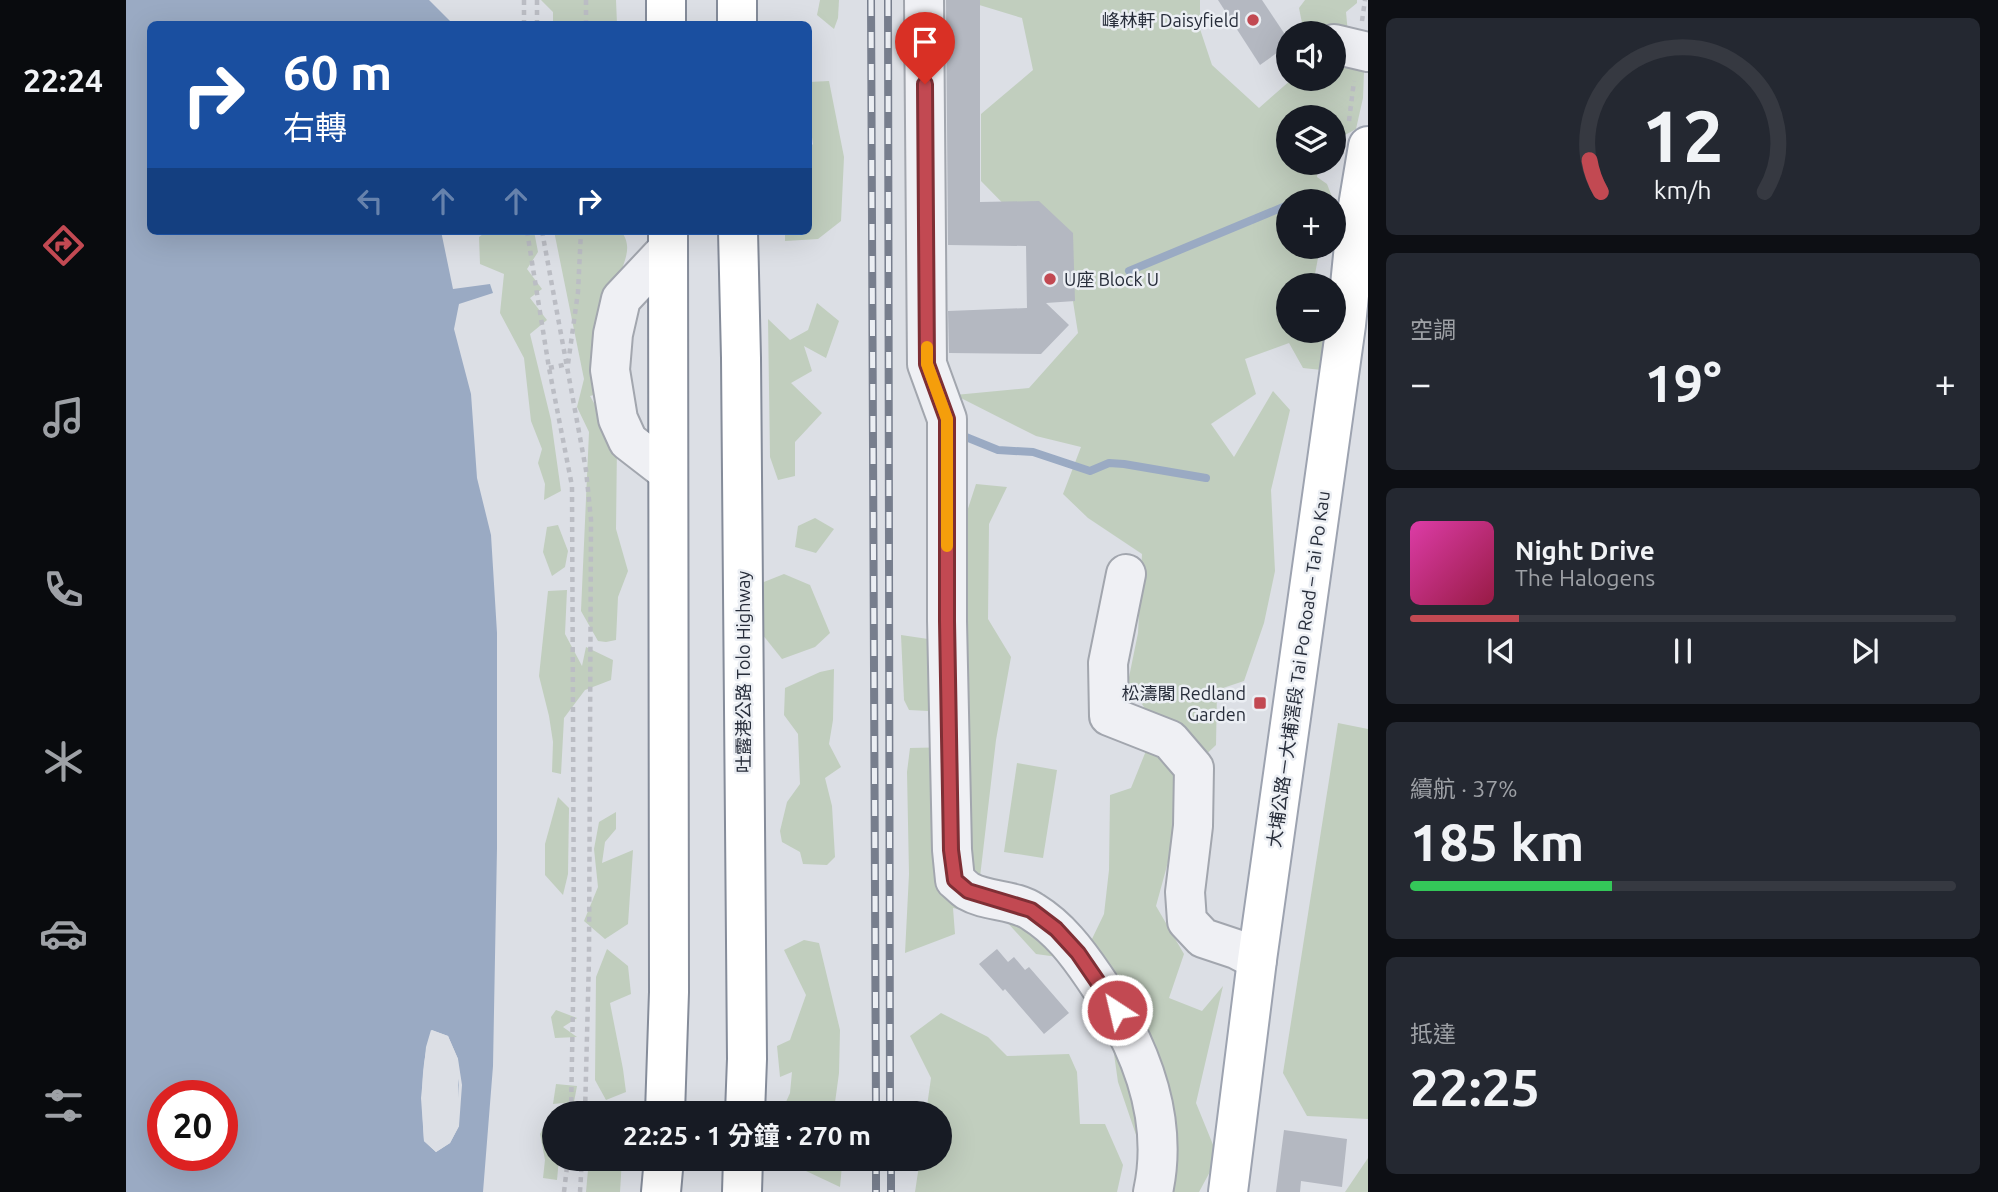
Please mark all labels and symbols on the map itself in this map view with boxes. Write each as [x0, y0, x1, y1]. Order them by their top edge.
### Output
place label: 峰林軒 Daisyfield [1102, 10, 1239, 30]
pin [895, 12.0, 955, 84]
marker: 峰林軒 Daisyfield [1245, 12, 1261, 28]
place label: U座 Block U [1064, 269, 1159, 289]
marker: U座 Block U [1042, 271, 1058, 287]
street label: 大埔公路－大埔滘段 Tai Po Road – Tai Po Kau [1263, 489, 1333, 849]
street label: 吐露港公路 Tolo Highway [733, 570, 753, 773]
place label: 松濤閣 Redland Garden [1121, 683, 1246, 724]
marker: 松濤閣 Redland Garden [1252, 695, 1268, 711]
position arrow [1080, 973, 1154, 1047]
speed limit sign: 20 [147, 1080, 238, 1171]

